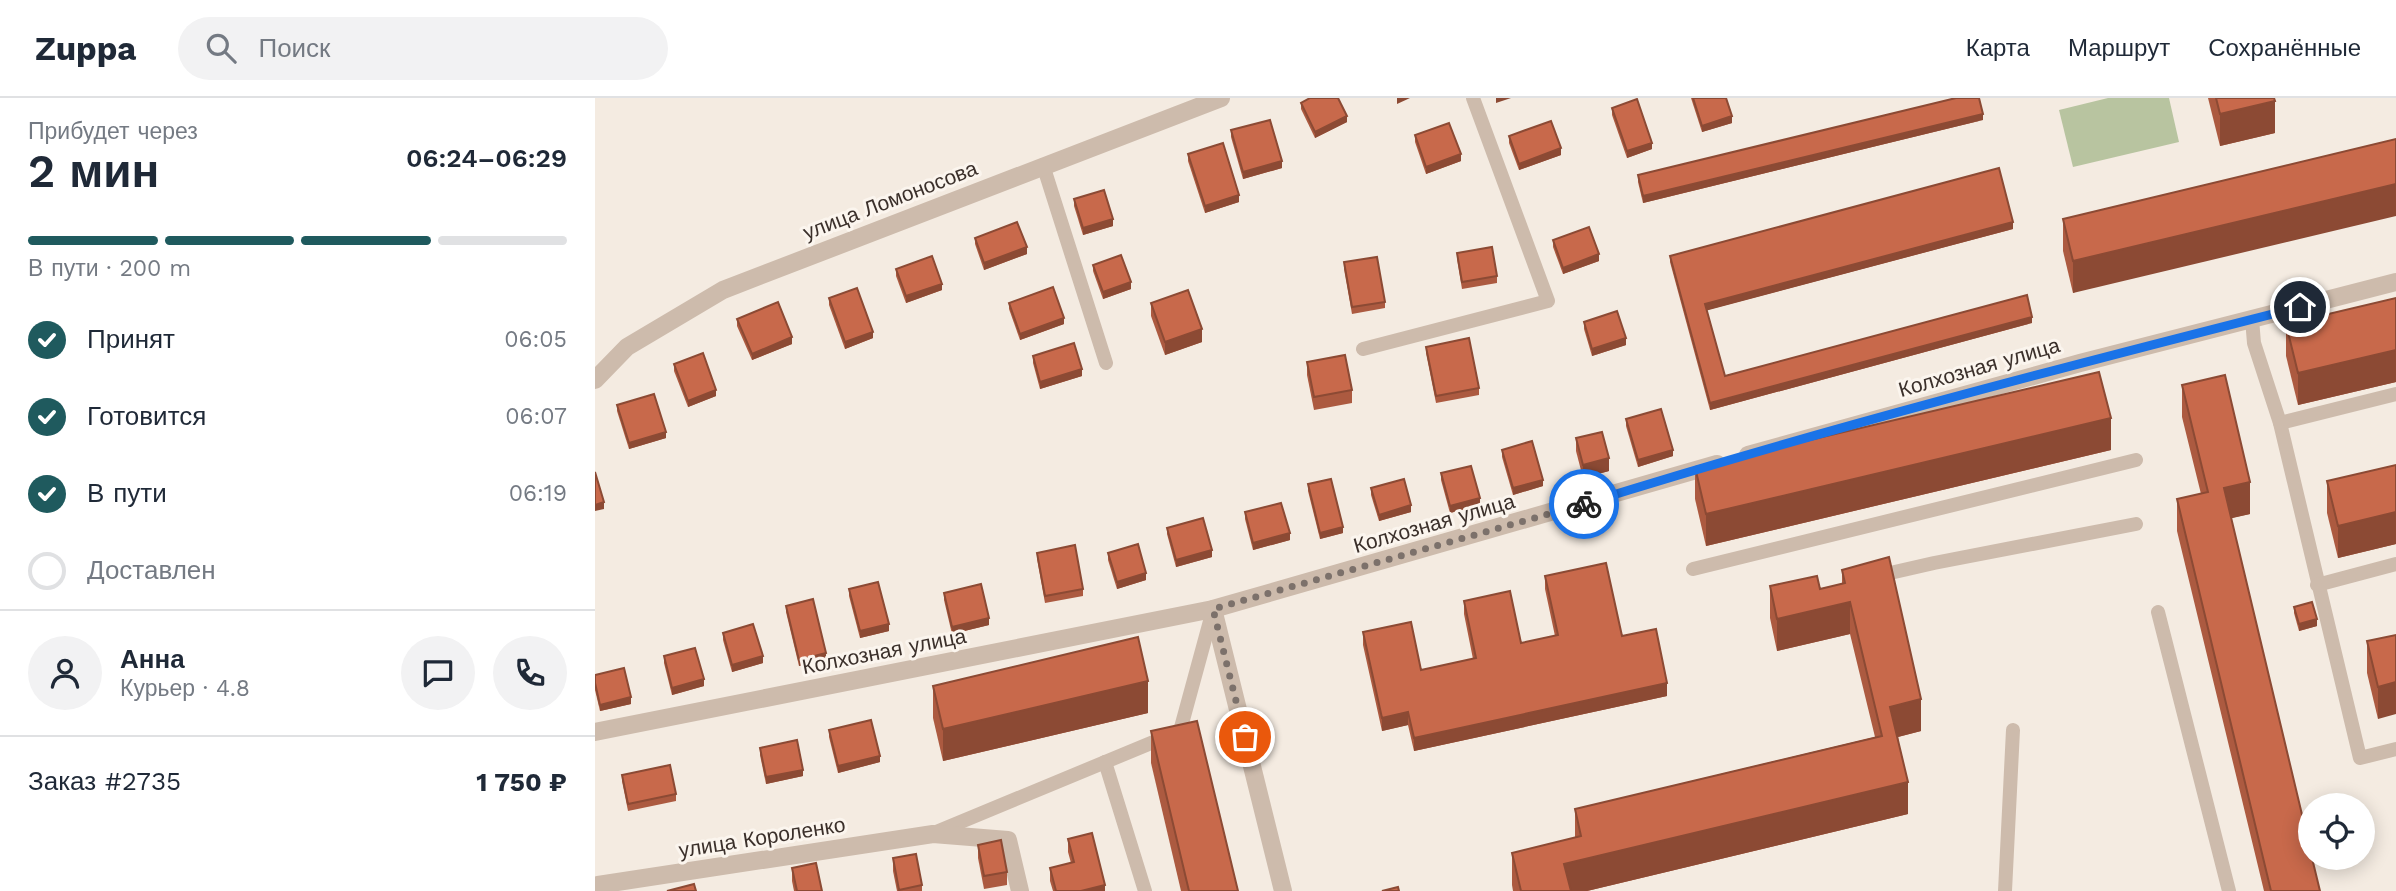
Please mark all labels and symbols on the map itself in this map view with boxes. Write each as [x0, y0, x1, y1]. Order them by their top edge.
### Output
street label: улица Ломоносова [799, 155, 981, 245]
pin [2270, 277, 2330, 337]
street label: Колхозная улица [1895, 332, 2063, 402]
courier [1549, 469, 1619, 539]
street label: Колхозная улица [1350, 488, 1518, 558]
street label: Колхозная улица [800, 623, 968, 679]
pin [1215, 707, 1275, 767]
street label: улица Короленко [677, 811, 847, 863]

